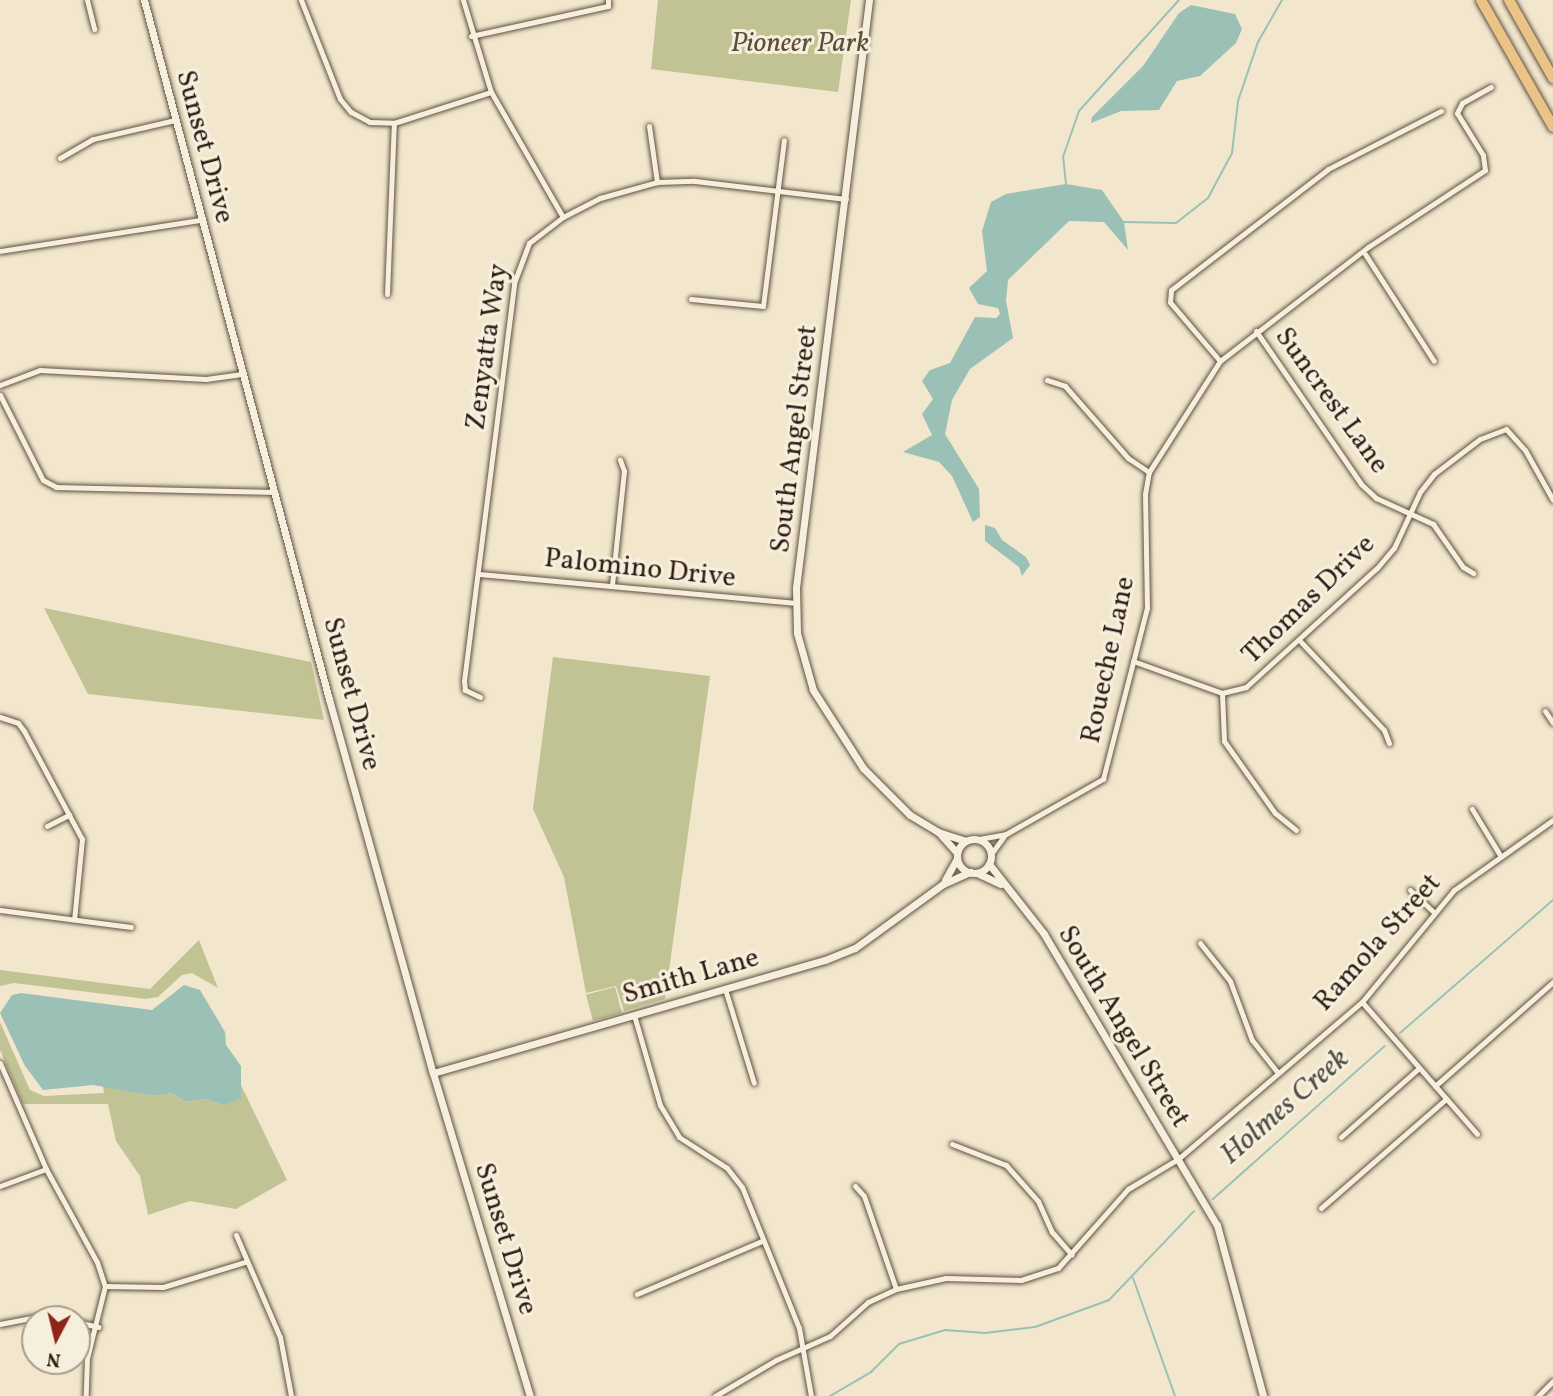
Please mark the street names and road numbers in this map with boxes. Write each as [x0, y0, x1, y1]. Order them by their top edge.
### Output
street label: Sunset Drive [167, 67, 241, 227]
street label: Zenyatta Way [460, 261, 516, 433]
street label: Suncrest Lane [1267, 321, 1395, 481]
street label: South Angel Street [764, 323, 826, 555]
street label: Thomas Drive [1235, 528, 1383, 672]
street label: Palomino Drive [543, 542, 737, 596]
street label: Roueche Lane [1075, 574, 1143, 746]
street label: Sunset Drive [314, 614, 388, 774]
street label: Ramola Street [1307, 867, 1449, 1019]
street label: South Angel Street [1049, 920, 1197, 1134]
street label: Smith Lane [619, 942, 763, 1012]
street label: Sunset Drive [466, 1159, 544, 1319]

